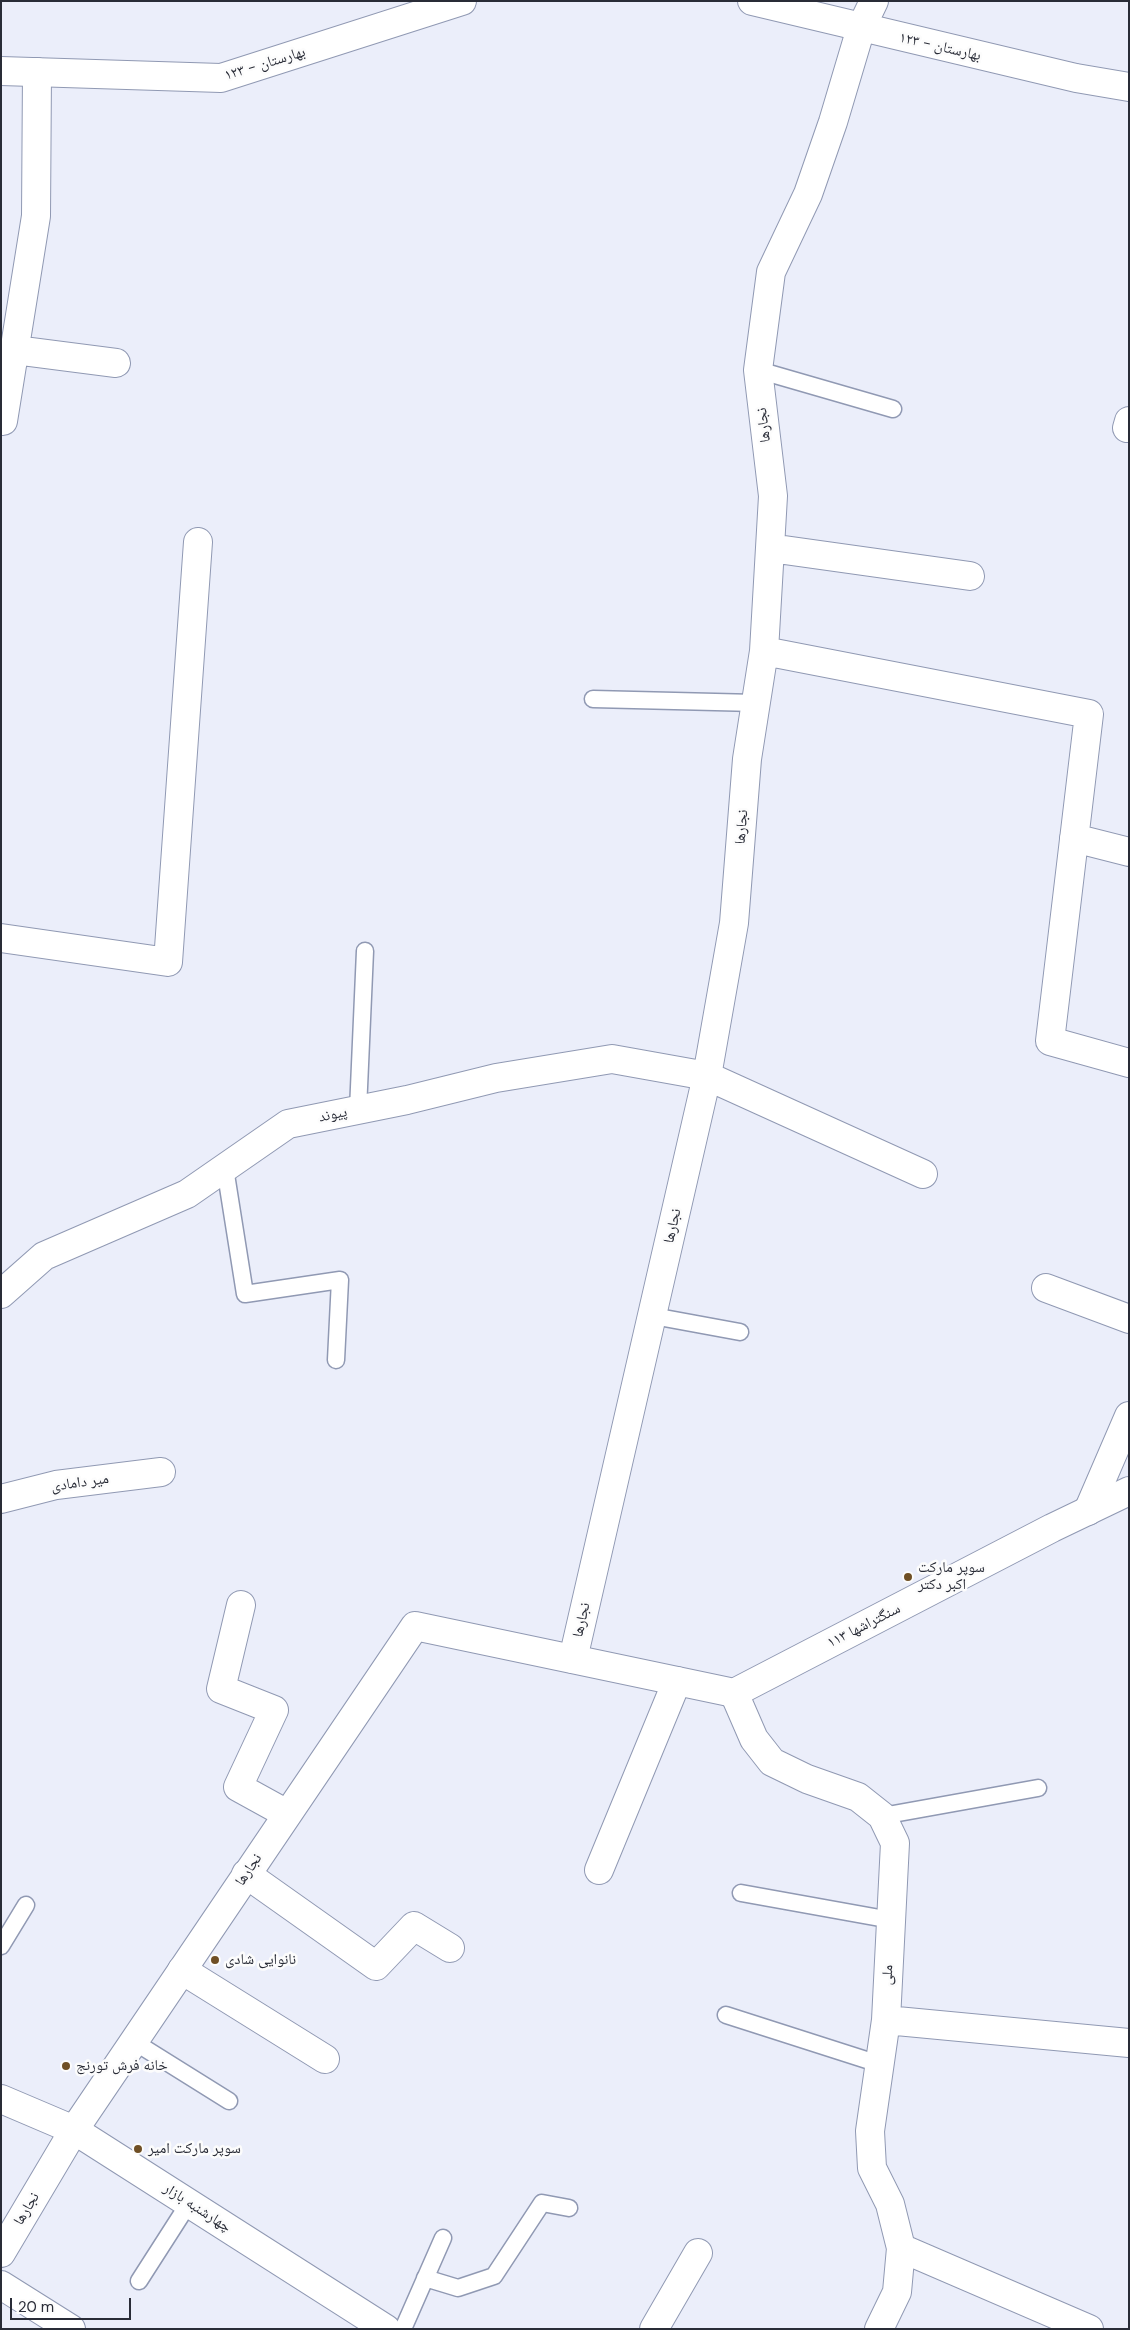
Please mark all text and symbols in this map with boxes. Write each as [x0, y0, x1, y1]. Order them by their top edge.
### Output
street label: بهارستان - ۱۲۳ [897, 29, 983, 65]
street label: بهارستان - ۱۲۳ [222, 43, 308, 85]
street label: نجارها [753, 406, 775, 444]
street label: نجارها [732, 809, 752, 845]
street label: پیوند [317, 1103, 349, 1127]
street label: نجارها [660, 1207, 686, 1245]
street label: میر دامادی [50, 1470, 110, 1496]
place label: سوپر مارکت اکبر دکتر [918, 1559, 985, 1594]
marker: سوپر مارکت اکبر دکتر [902, 1571, 914, 1583]
street label: سنگتراشها ۱۱۳ [824, 1600, 904, 1652]
street label: نجارها [569, 1601, 595, 1639]
street label: نجارها [232, 1850, 266, 1890]
place label: نانوایی شادی [225, 1951, 296, 1969]
marker: نانوایی شادی [209, 1954, 221, 1966]
street label: ملی [878, 1964, 898, 1986]
place label: خانه فرش تورنج [76, 2057, 168, 2075]
marker: خانه فرش تورنج [60, 2060, 72, 2072]
place label: سوپر مارکت امیر [148, 2140, 241, 2158]
marker: سوپر مارکت امیر [132, 2143, 144, 2155]
street label: چهارشنبه بازار [160, 2179, 234, 2237]
street label: نجارها [10, 2189, 44, 2229]
scale bar [12, 2288, 134, 2320]
text: 20 m [18, 2297, 54, 2317]

